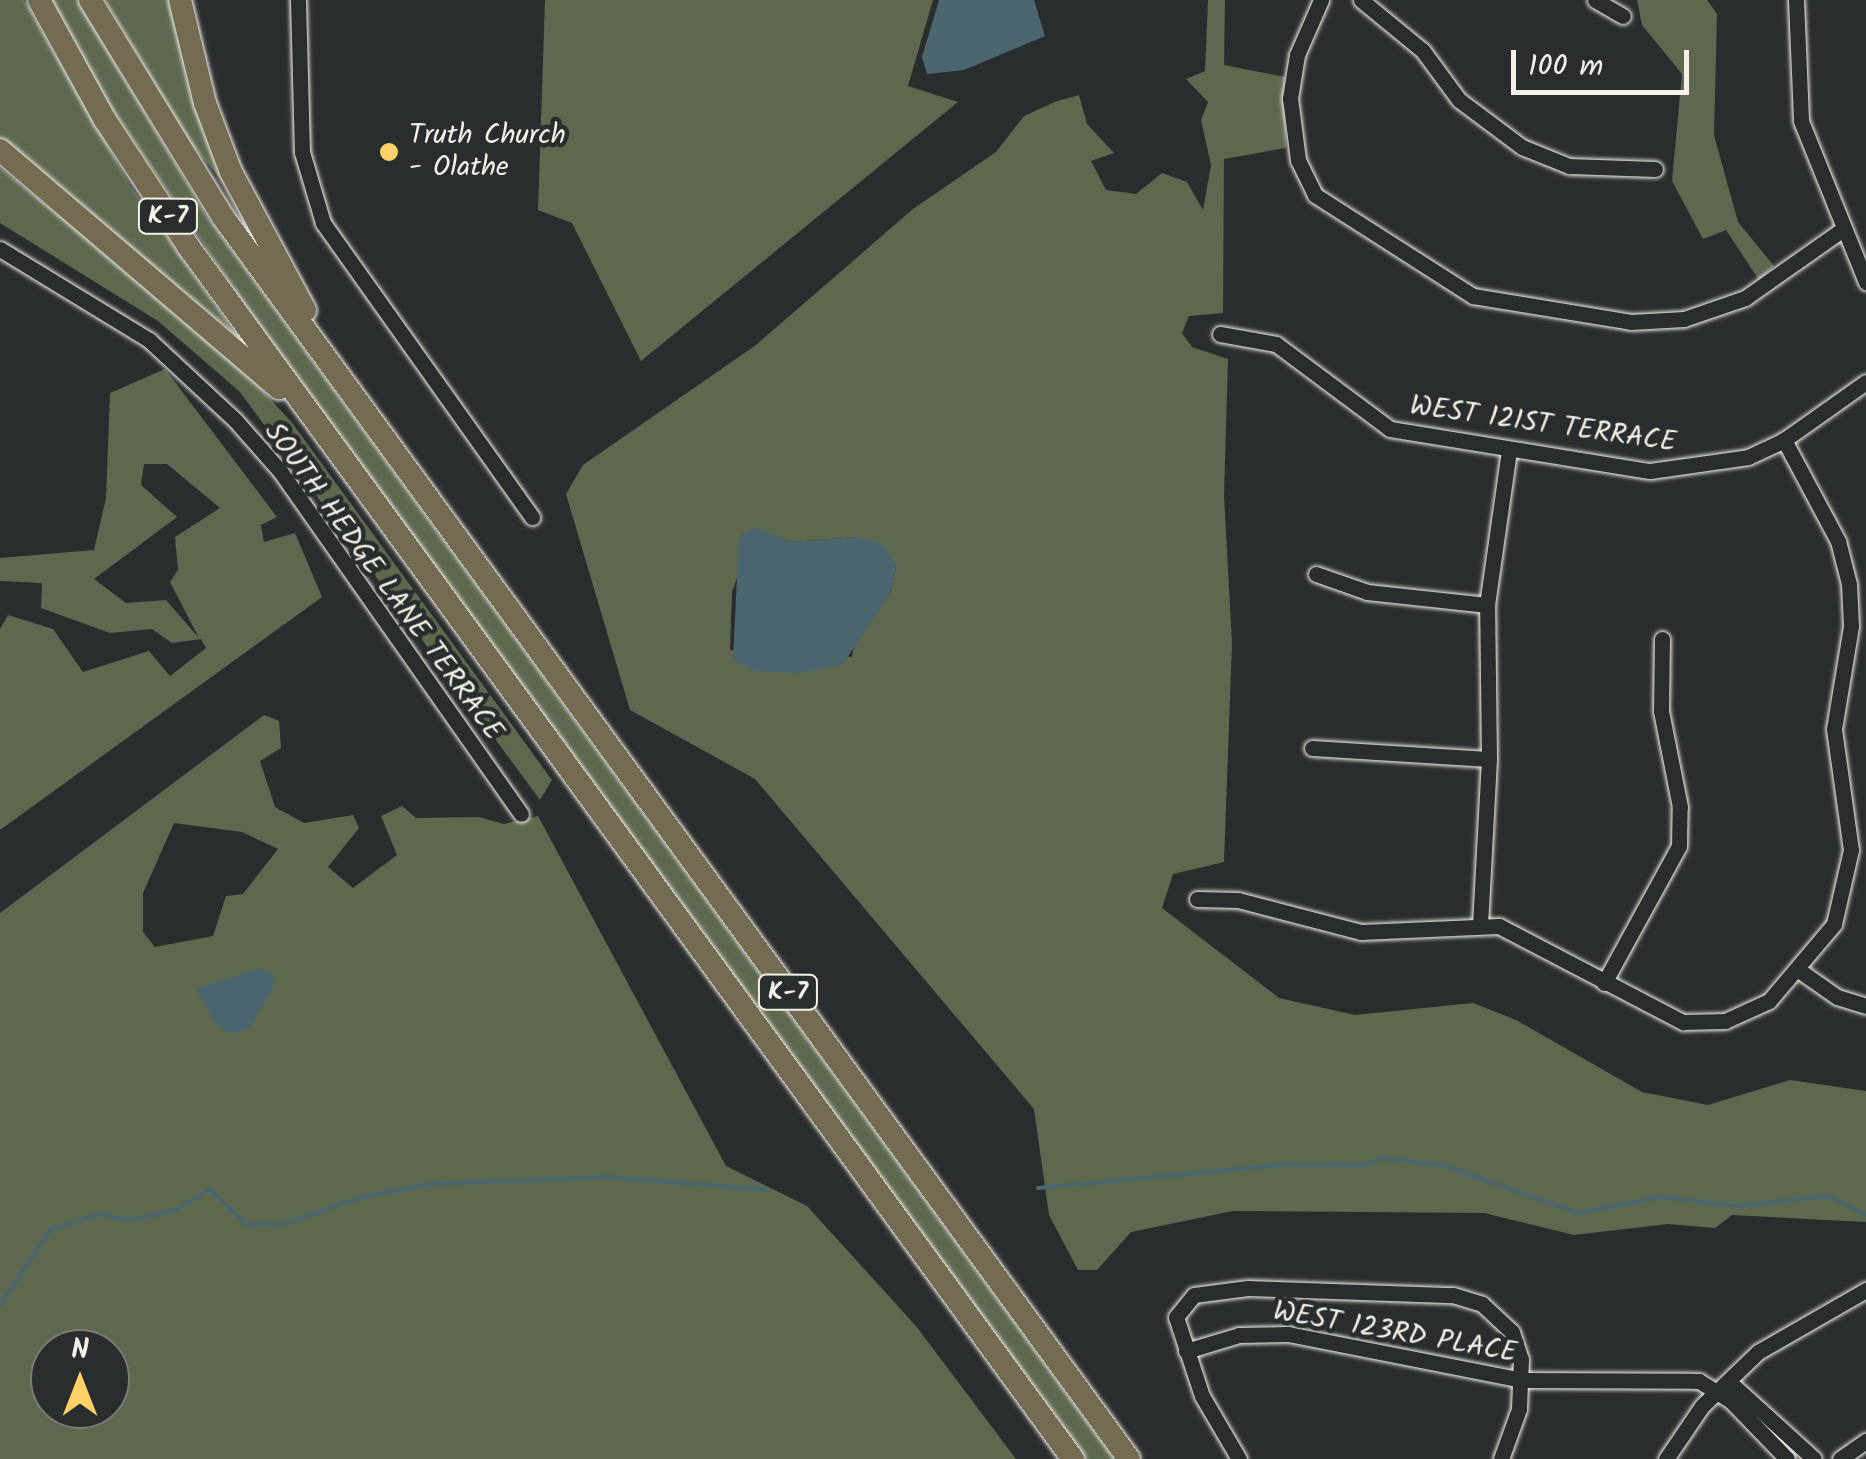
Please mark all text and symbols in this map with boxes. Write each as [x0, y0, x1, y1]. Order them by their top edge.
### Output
scale bar [1516, 30, 1694, 92]
text: 100 m [1528, 43, 1603, 91]
place label: Truth Church - Olathe [409, 119, 566, 185]
marker: Truth Church - Olathe [378, 141, 400, 163]
road number: K-7 [136, 196, 200, 236]
street label: WEST 121ST TERRACE [1408, 390, 1678, 460]
street label: SOUTH HEDGE LANE TERRACE [256, 416, 510, 748]
road number: K-7 [756, 972, 820, 1012]
street label: WEST 123RD PLACE [1271, 1295, 1519, 1371]
text: N [71, 1328, 89, 1373]
north arrow [30, 1329, 130, 1429]

